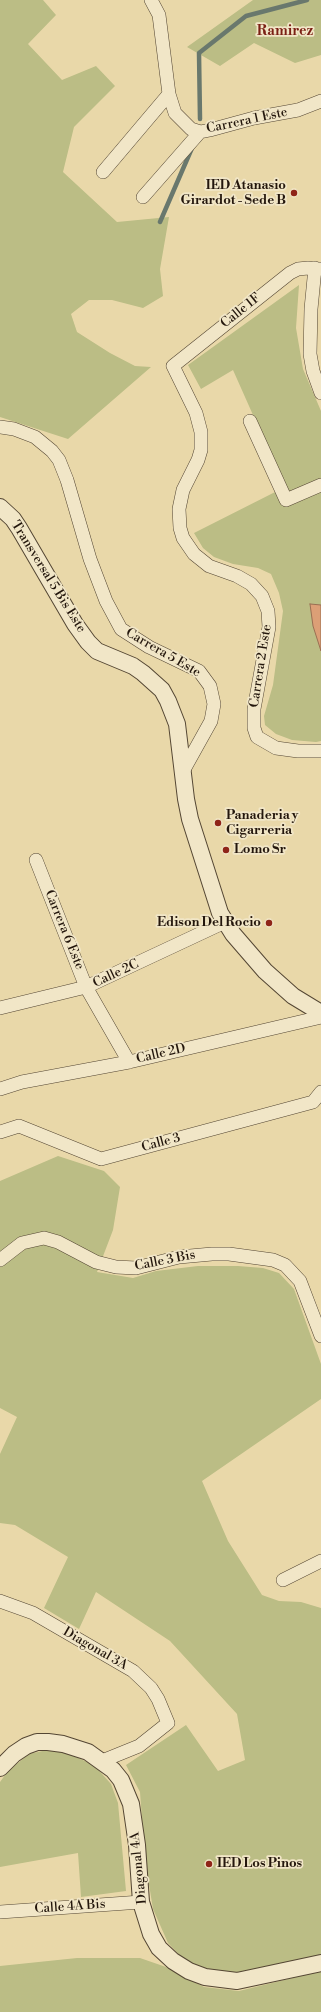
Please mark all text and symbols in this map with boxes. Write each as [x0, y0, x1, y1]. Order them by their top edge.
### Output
district label: Ramirez [257, 24, 313, 40]
street label: Carrera 1 Este [205, 105, 289, 137]
place label: IED Atanasio Girardot - Sede B [180, 178, 286, 209]
marker: IED Atanasio Girardot - Sede B [289, 188, 299, 198]
street label: Calle 1F [218, 290, 264, 332]
street label: Transversal 5 Bis Este [7, 518, 89, 636]
street label: Carrera 2 Este [247, 623, 275, 709]
street label: Carrera 5 Este [123, 625, 203, 681]
place label: Panaderia y Cigarreria [226, 808, 298, 839]
marker: Panaderia y Cigarreria [213, 818, 223, 828]
place label: Lomo Sr [234, 842, 286, 858]
marker: Lomo Sr [221, 845, 231, 855]
street label: Carrera 6 Este [41, 888, 87, 972]
place label: Edison Del Rocio [157, 915, 261, 931]
marker: Edison Del Rocio [264, 918, 274, 928]
street label: Calle 2C [91, 957, 141, 991]
street label: Calle 2D [135, 1041, 187, 1067]
street label: Calle 3 [140, 1130, 182, 1156]
street label: Calle 3 Bis [133, 1247, 197, 1275]
street label: Diagonal 3A [60, 1624, 130, 1674]
street label: Diagonal 4A [127, 1831, 151, 1905]
place label: IED Los Pinos [217, 1856, 302, 1872]
marker: IED Los Pinos [204, 1859, 214, 1869]
street label: Calle 4A Bis [34, 1897, 106, 1917]

